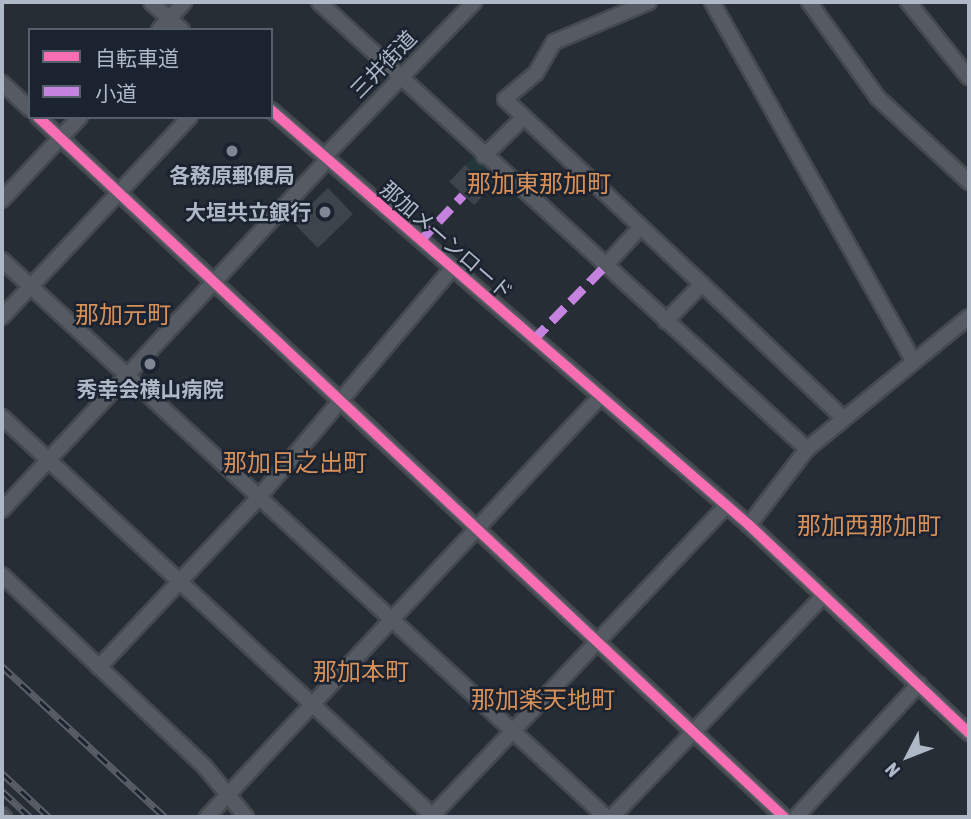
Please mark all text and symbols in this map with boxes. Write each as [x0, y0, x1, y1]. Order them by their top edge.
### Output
street label: 三井街道 [345, 25, 421, 103]
legend [28, 28, 273, 119]
text: 自転車道 [95, 46, 179, 70]
text: 小道 [95, 81, 137, 105]
marker: 各務原郵便局 [224, 143, 240, 159]
place label: 各務原郵便局 [169, 162, 295, 188]
district label: 那加東那加町 [467, 170, 611, 198]
street label: 那加メーンロード [375, 175, 519, 305]
place label: 大垣共立銀行 [185, 199, 311, 225]
marker: 大垣共立銀行 [317, 204, 333, 220]
district label: 那加元町 [75, 301, 171, 329]
marker: 秀幸会横山病院 [140, 354, 160, 374]
place label: 秀幸会横山病院 [77, 376, 223, 402]
district label: 那加日之出町 [223, 449, 367, 477]
district label: 那加西那加町 [797, 512, 941, 540]
district label: 那加本町 [313, 658, 409, 686]
district label: 那加楽天地町 [471, 686, 615, 714]
north arrow [873, 721, 943, 791]
text: N [880, 759, 904, 782]

